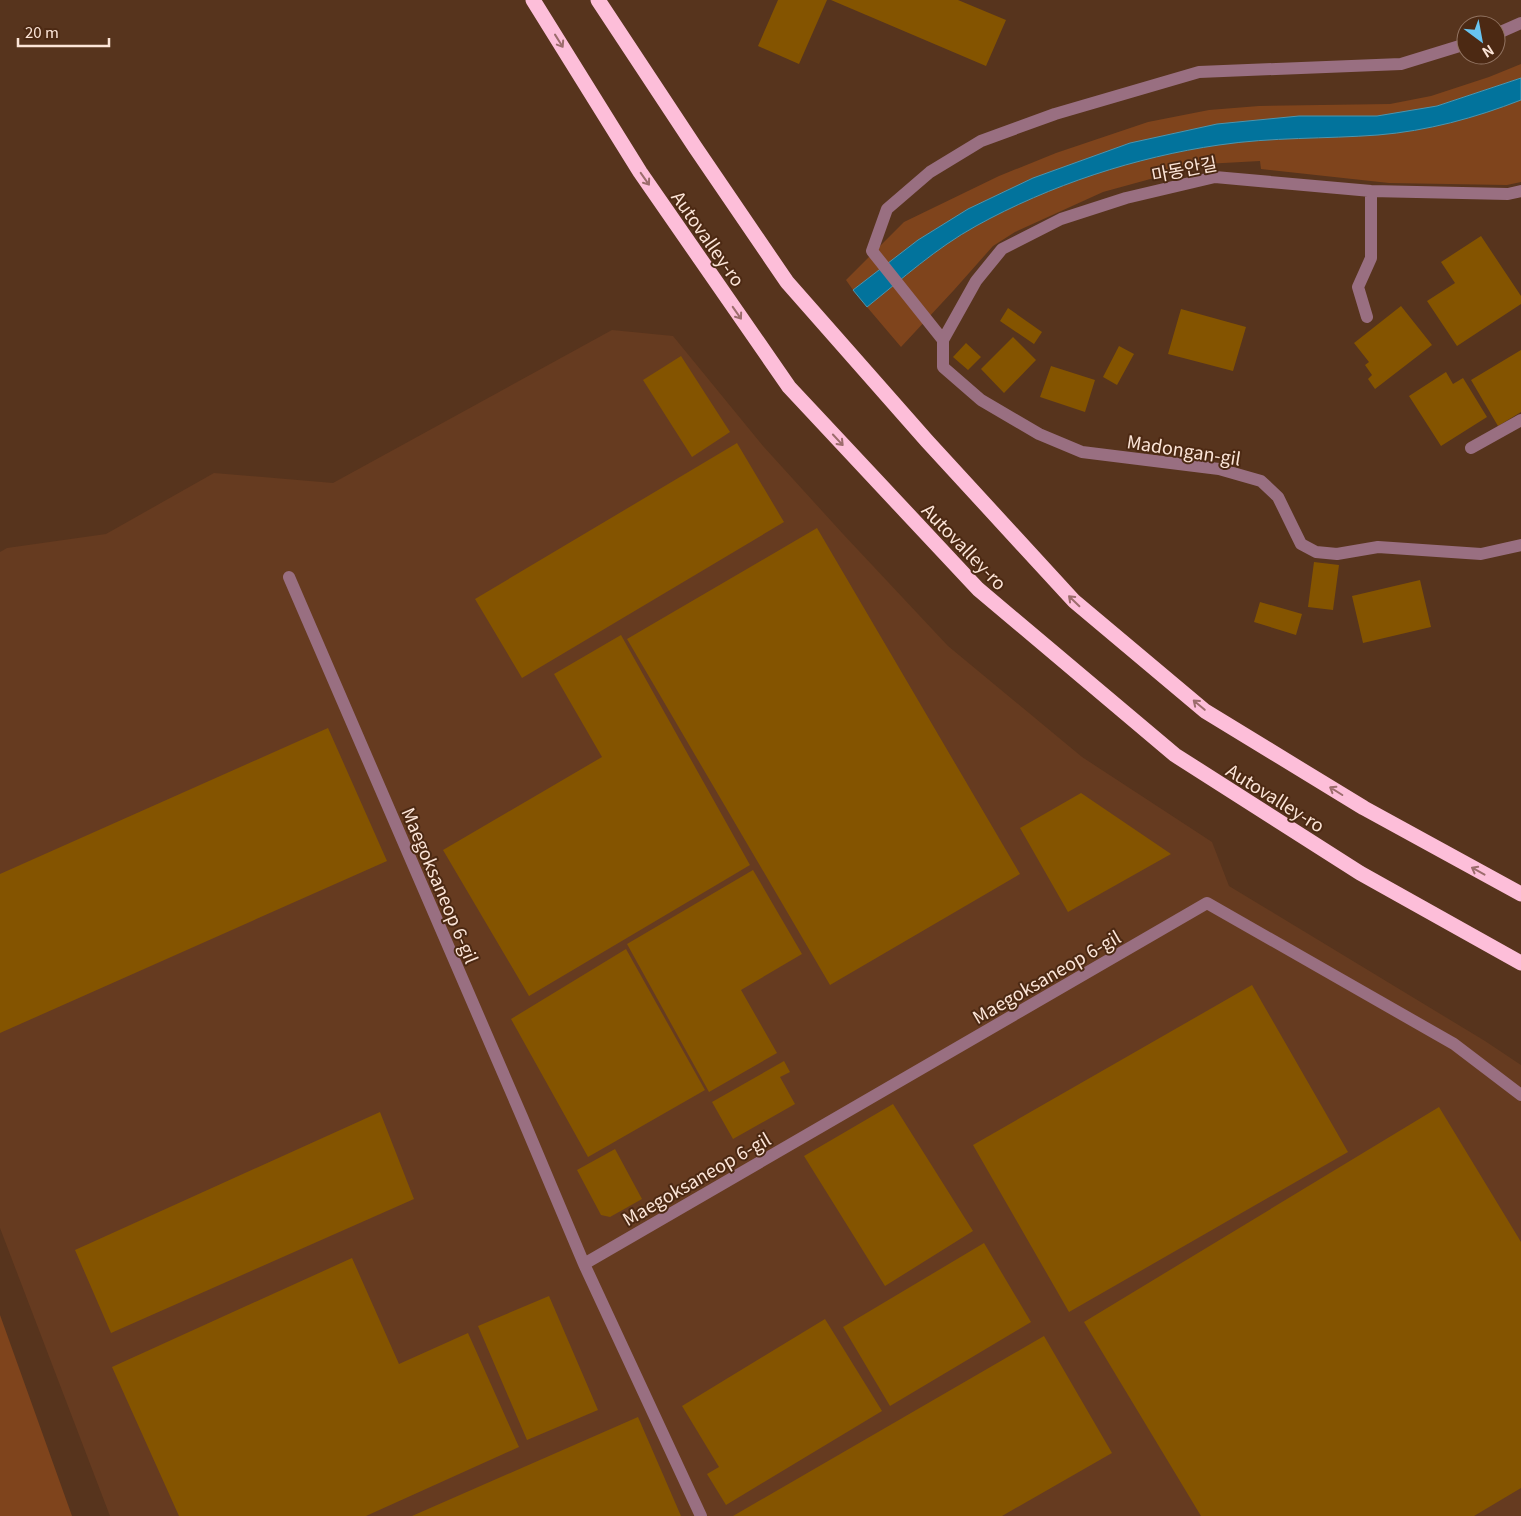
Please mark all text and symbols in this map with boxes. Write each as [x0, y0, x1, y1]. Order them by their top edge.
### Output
scale bar [18, 15, 109, 47]
north arrow [1456, 15, 1506, 65]
text: 20 m [25, 21, 59, 42]
one-way arrow [554, 34, 564, 48]
text: N [1479, 41, 1498, 63]
street label: 마동안길 [1149, 149, 1219, 187]
one-way arrow [640, 172, 650, 186]
street label: Autovalley-ro [666, 185, 752, 291]
one-way arrow [732, 305, 742, 319]
street label: Madongan-gil [1125, 427, 1243, 471]
one-way arrow [832, 433, 844, 446]
street label: Autovalley-ro [917, 497, 1013, 595]
one-way arrow [1068, 595, 1080, 607]
one-way arrow [1193, 700, 1206, 711]
street label: Autovalley-ro [1222, 756, 1330, 838]
one-way arrow [1330, 786, 1344, 796]
street label: Maegoksaneop 6-gil [396, 803, 486, 967]
one-way arrow [1472, 865, 1486, 875]
street label: Maegoksaneop 6-gil [967, 923, 1125, 1029]
street label: Maegoksaneop 6-gil [617, 1125, 775, 1231]

